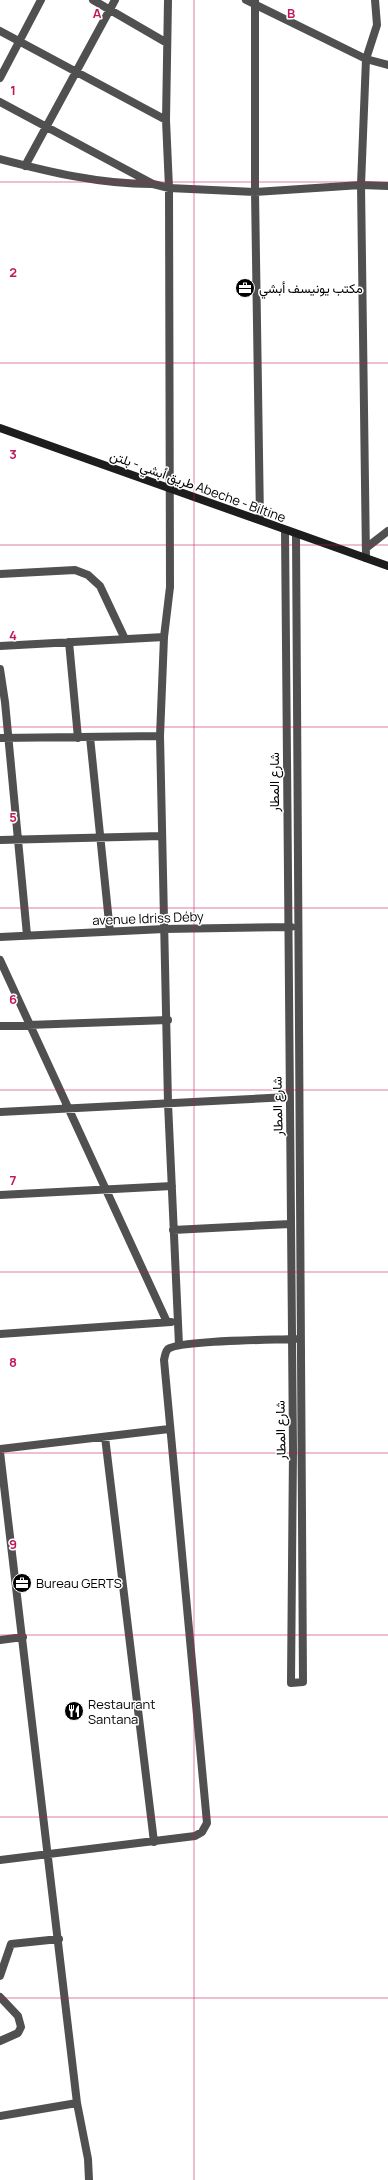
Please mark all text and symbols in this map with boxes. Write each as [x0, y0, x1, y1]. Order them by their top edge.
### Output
text: A [93, 4, 102, 22]
text: B [287, 4, 295, 22]
text: 1 [10, 81, 16, 99]
text: 2 [9, 263, 17, 281]
office icon: مكتب يونيسف أبشي [234, 277, 256, 299]
place label: مكتب يونيسف أبشي [259, 279, 363, 299]
text: 3 [9, 445, 17, 463]
street label: طريق أبشي - بلتن Abeche - Biltine [107, 446, 289, 528]
text: 4 [9, 626, 17, 644]
street label: شارع المطار [265, 752, 284, 813]
text: 5 [9, 808, 17, 826]
street label: avenue Idriss Déby [92, 907, 204, 929]
text: 6 [9, 990, 17, 1008]
street label: شارع المطار [267, 1076, 288, 1137]
text: 7 [10, 1171, 17, 1189]
text: 8 [9, 1353, 17, 1371]
street label: شارع المطار [270, 1400, 291, 1461]
text: 9 [9, 1535, 17, 1553]
office icon: Bureau GERTS [11, 1572, 33, 1594]
place label: Bureau GERTS [36, 1574, 122, 1592]
place label: Restaurant Santana [88, 1695, 155, 1728]
restaurant icon: Restaurant Santana [63, 1700, 85, 1722]

